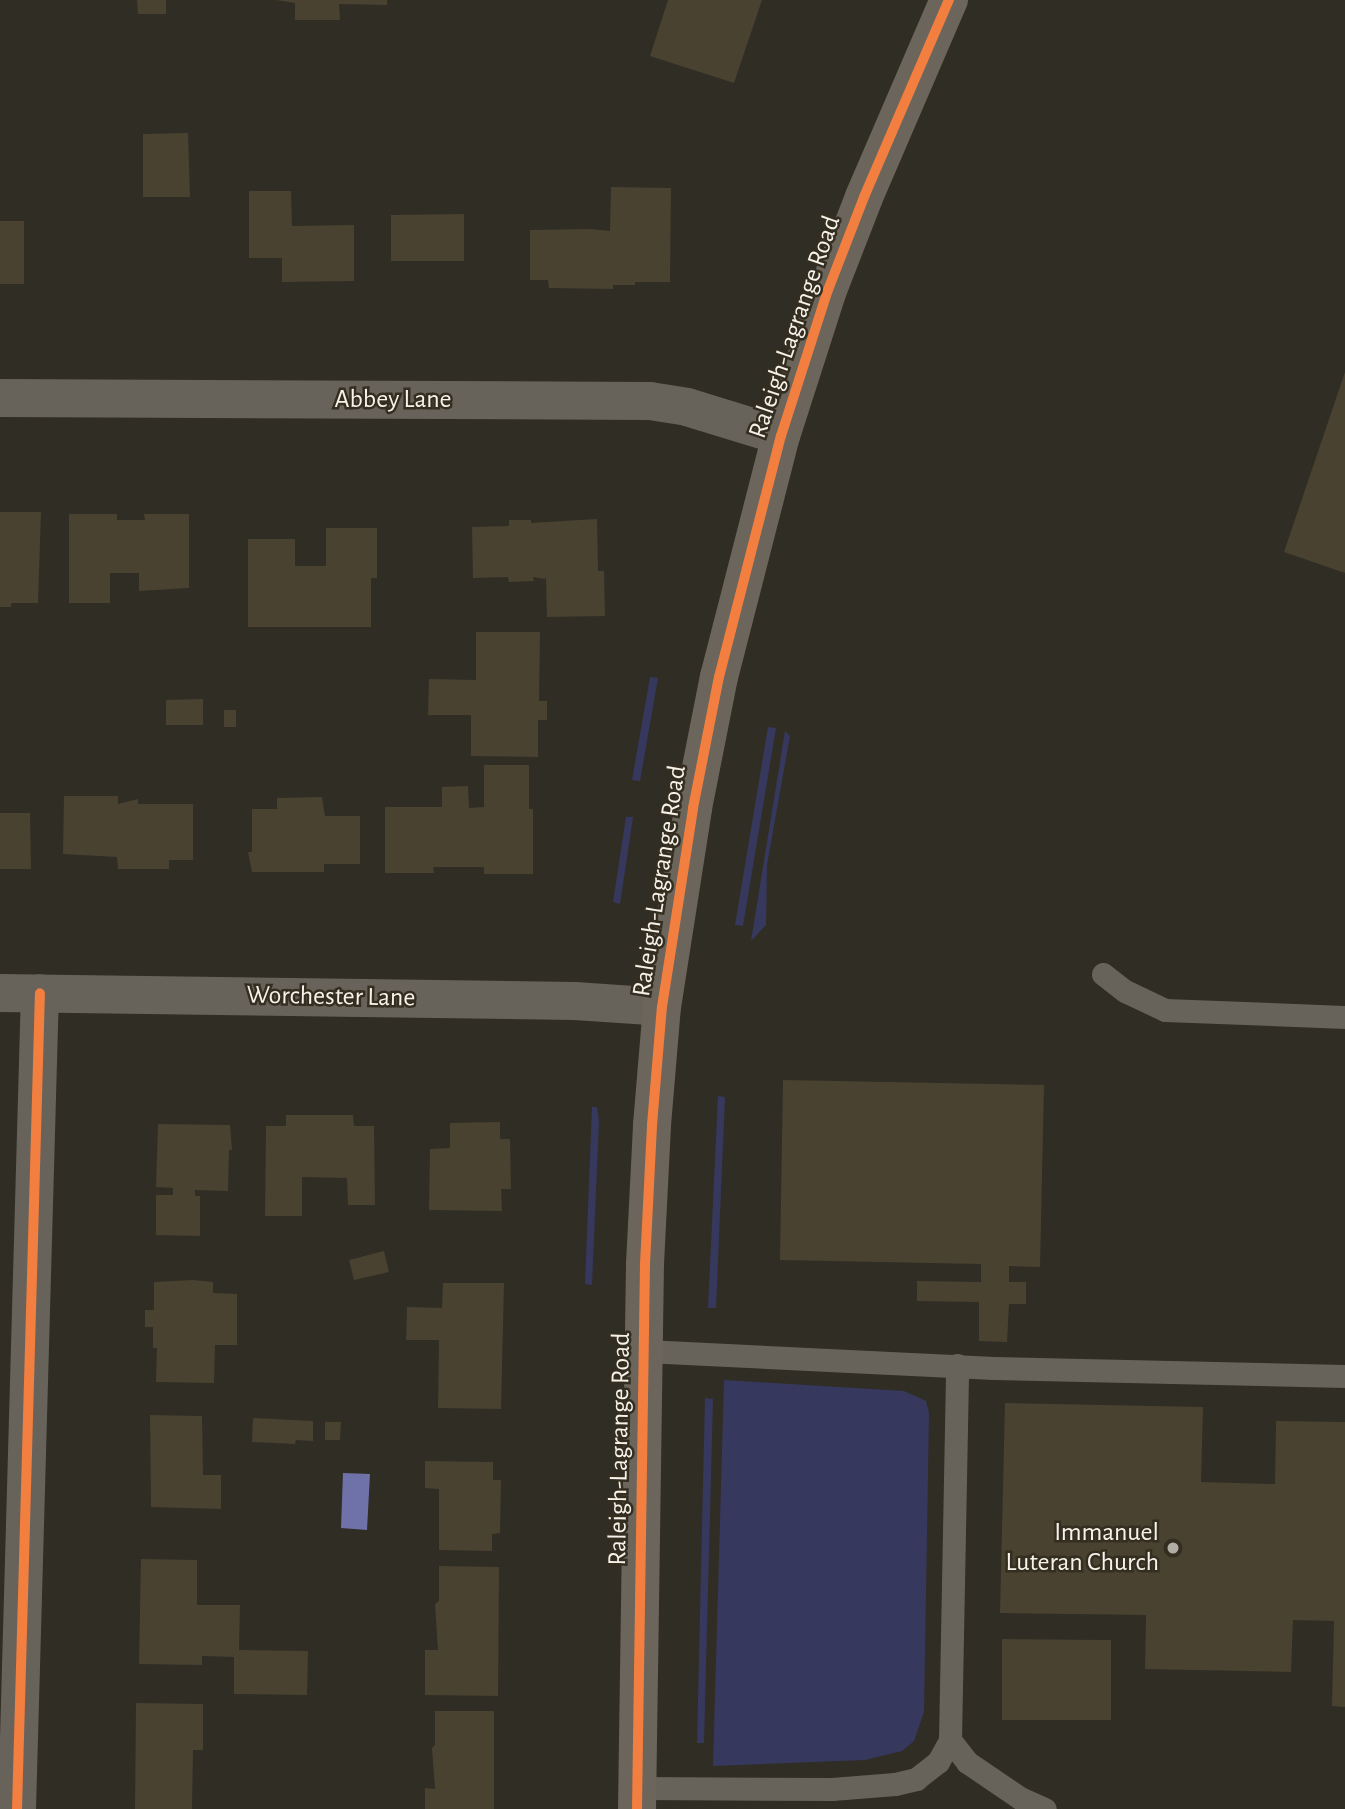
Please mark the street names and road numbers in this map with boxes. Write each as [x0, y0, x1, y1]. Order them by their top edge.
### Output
street label: Raleigh-Lagrange Road [742, 212, 848, 442]
street label: Abbey Lane [334, 384, 452, 416]
street label: Raleigh-Lagrange Road [626, 763, 694, 999]
street label: Worchester Lane [246, 980, 416, 1014]
street label: Raleigh-Lagrange Road [602, 1332, 638, 1566]

